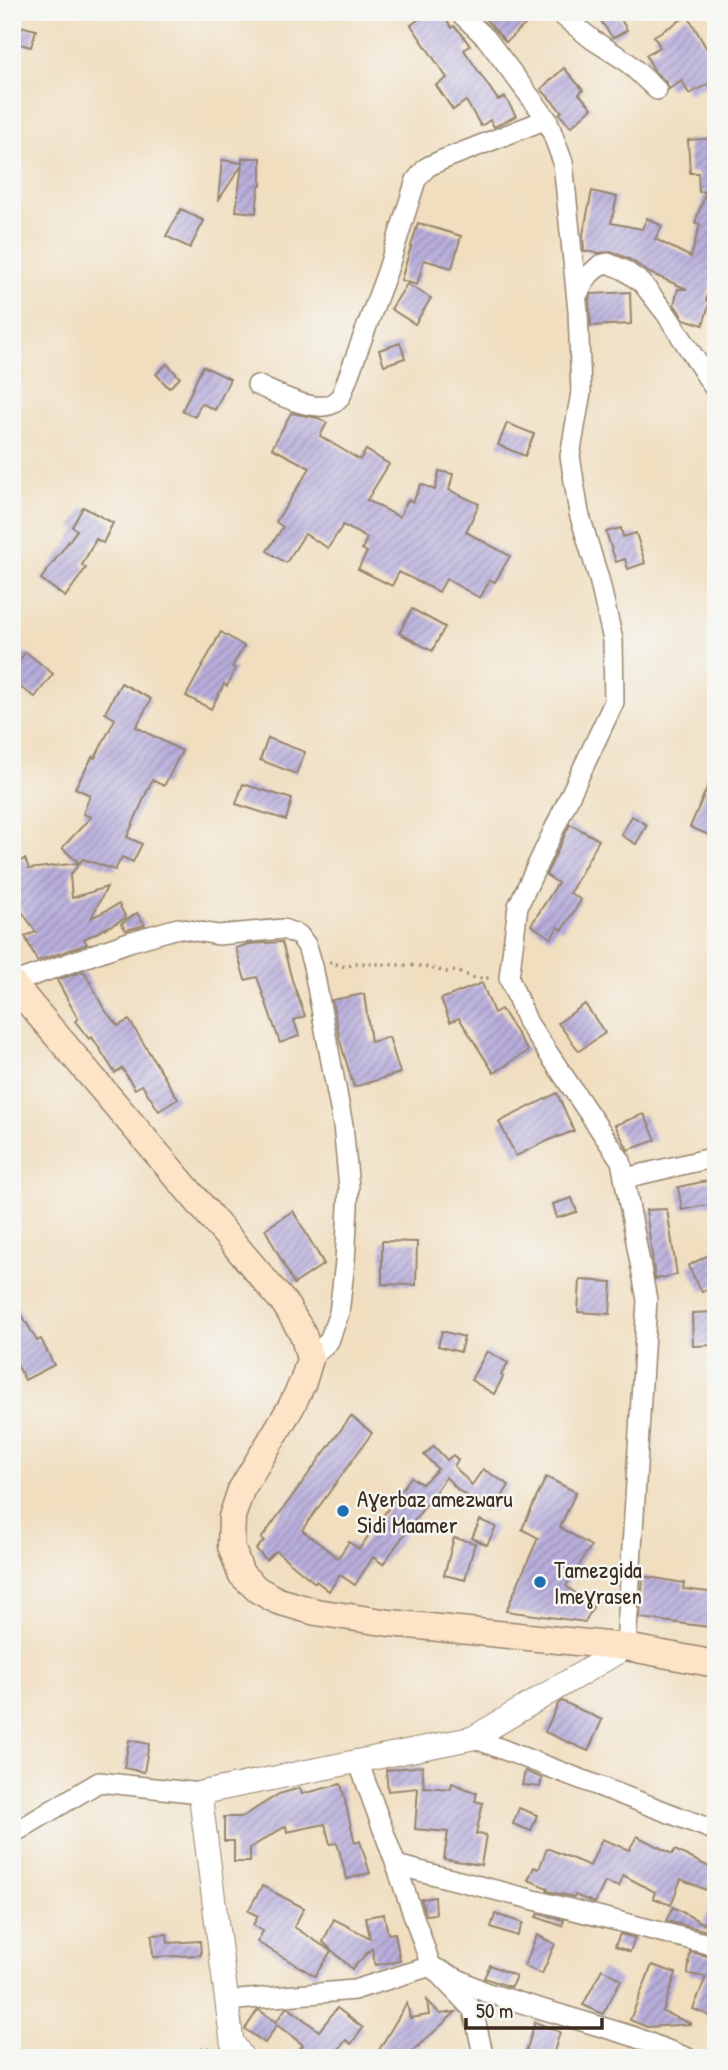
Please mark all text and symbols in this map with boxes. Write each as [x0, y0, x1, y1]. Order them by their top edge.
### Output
place label: Aɣerbaz amezwaru Sidi Maamer [357, 1483, 513, 1540]
marker: Aɣerbaz amezwaru Sidi Maamer [335, 1503, 351, 1519]
place label: Tamezgida Imeɣrasen [554, 1554, 642, 1611]
marker: Tamezgida Imeɣrasen [532, 1574, 548, 1590]
scale bar [466, 1986, 602, 2030]
text: 50 m [476, 1996, 513, 2025]

